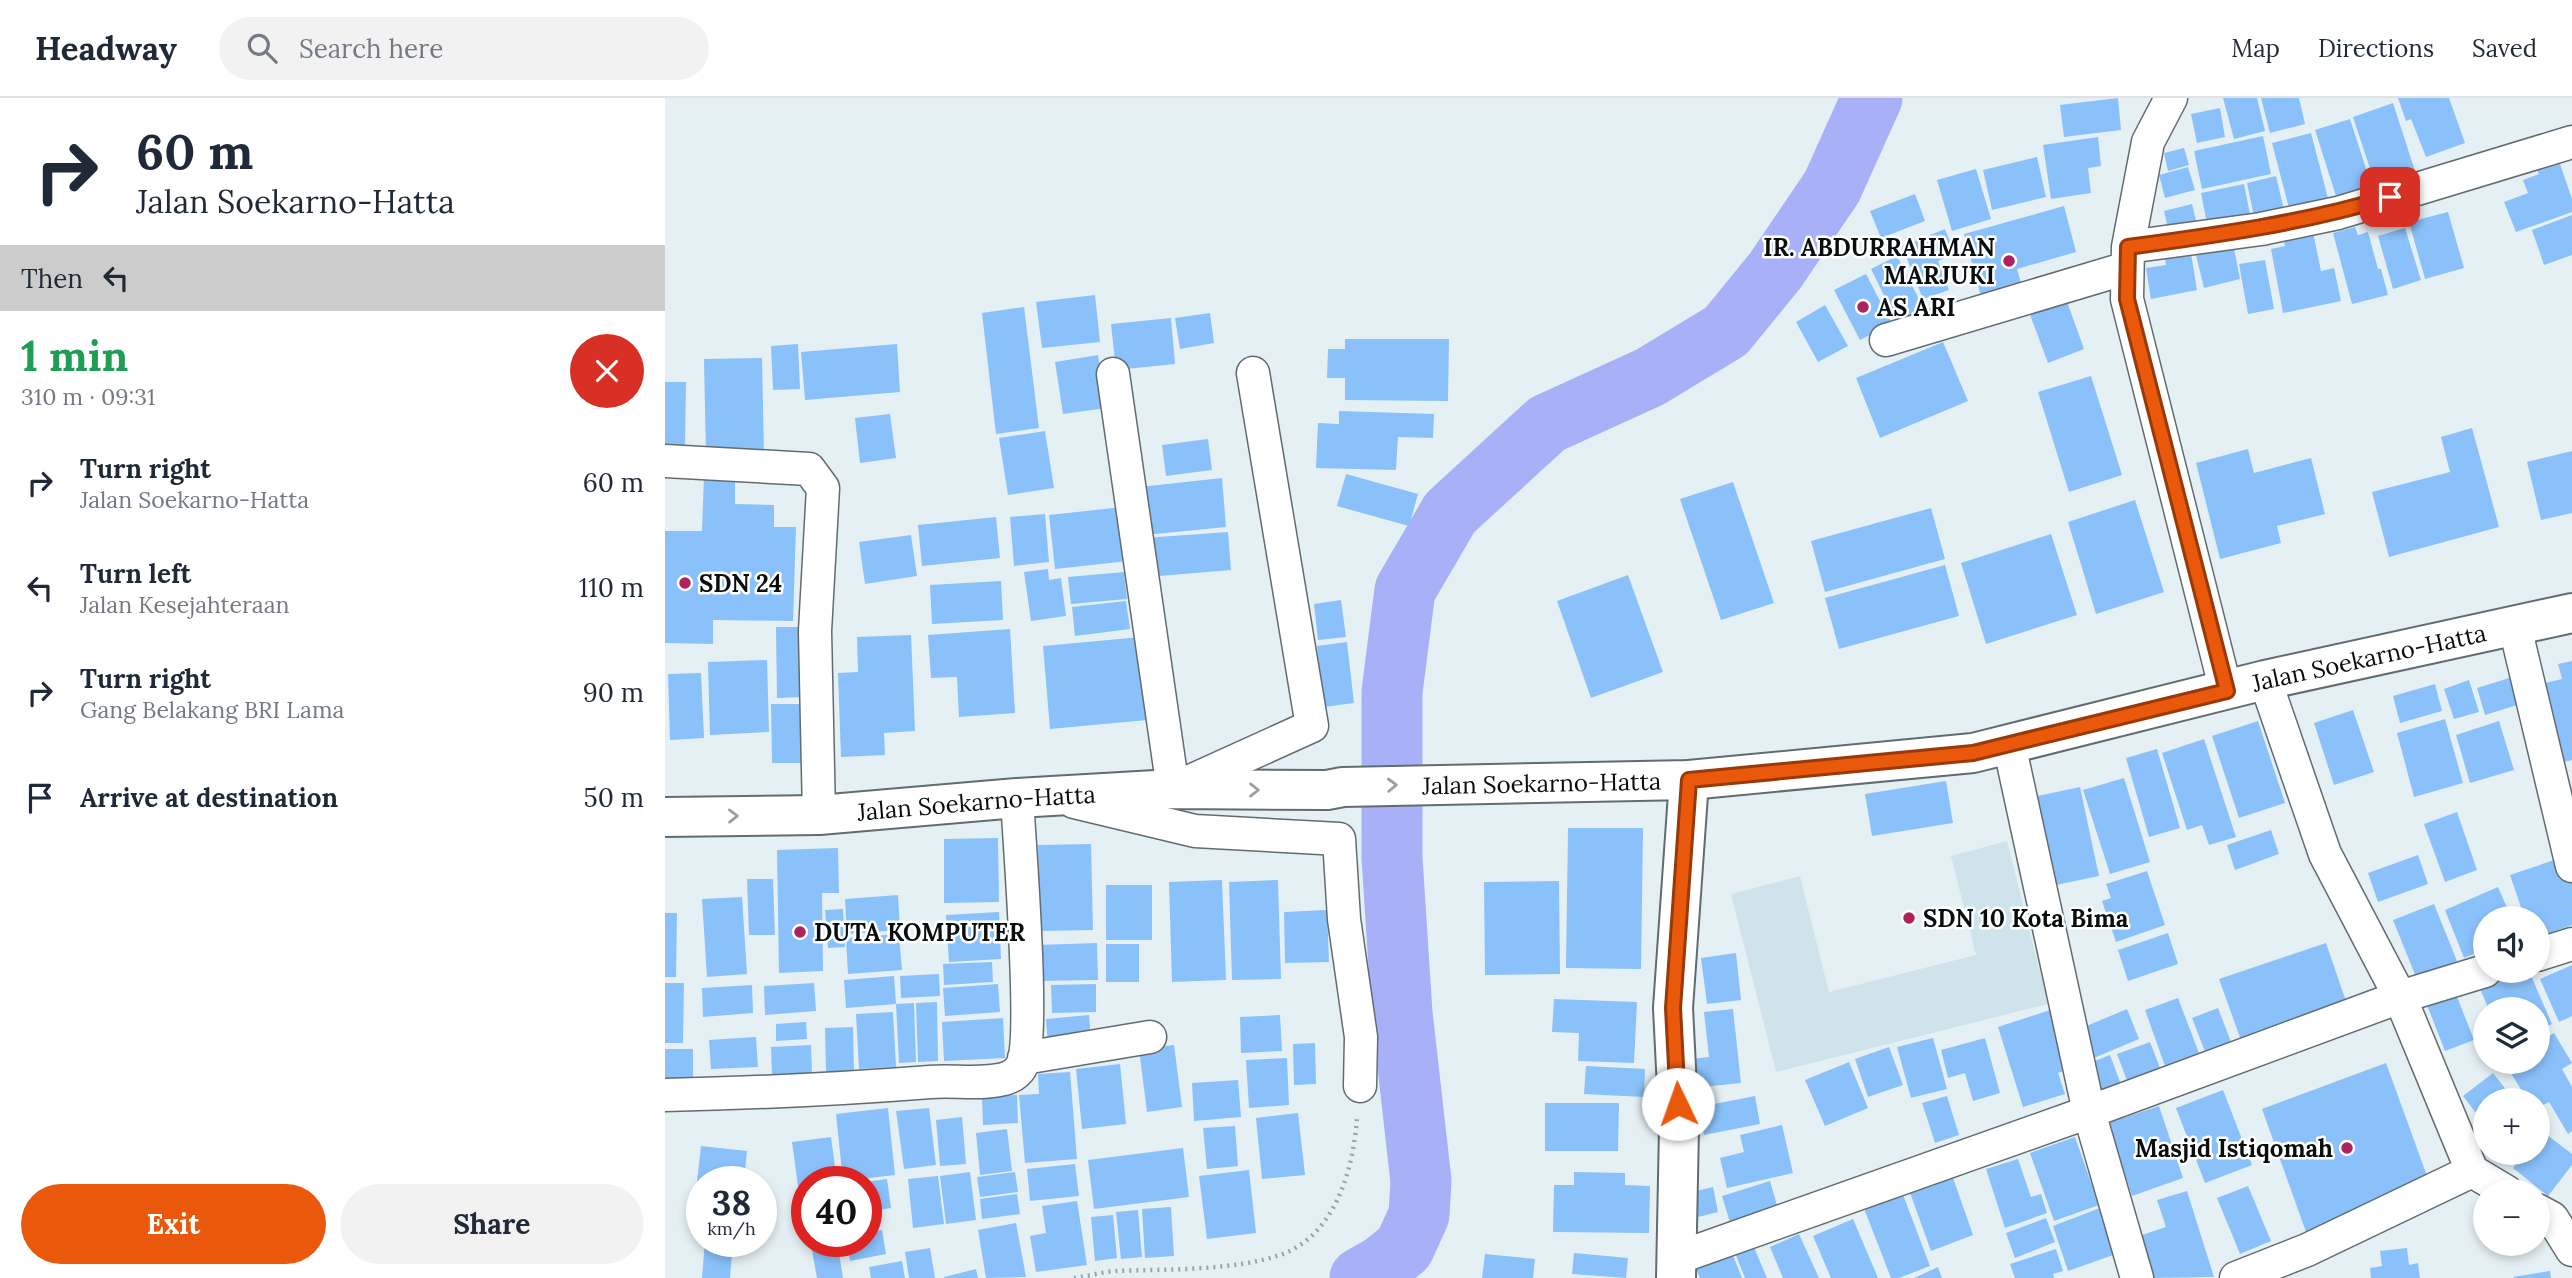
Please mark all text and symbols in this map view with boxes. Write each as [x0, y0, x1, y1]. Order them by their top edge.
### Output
search box [219, 17, 709, 80]
text: Headway [35, 27, 177, 69]
icon: search [243, 29, 281, 67]
text: Search here [299, 32, 443, 65]
text: Map [2231, 33, 2280, 64]
text: Directions [2318, 33, 2434, 64]
text: Saved [2472, 33, 2537, 64]
text: 60 m [136, 120, 253, 182]
icon: right [21, 126, 112, 217]
pin [2360, 167, 2420, 227]
icon: arrive [2371, 178, 2409, 216]
text: Jalan Soekarno-Hatta [136, 181, 455, 222]
place label: IR. ABDURRAHMAN MARJUKI [1763, 232, 1995, 291]
marker: IR. ABDURRAHMAN MARJUKI [2001, 253, 2017, 269]
icon: left [97, 259, 135, 297]
text: Then [21, 262, 83, 295]
place label: AS ARI [1877, 292, 1955, 323]
marker: AS ARI [1855, 299, 1871, 315]
text: 1 min [21, 329, 128, 383]
button: close [570, 334, 644, 408]
text: 310 m · 09:31 [21, 382, 155, 411]
text: Turn right [80, 452, 211, 485]
icon: right [21, 464, 59, 502]
text: 60 m [583, 466, 644, 499]
text: Jalan Soekarno-Hatta [80, 485, 309, 514]
text: Turn left [80, 557, 191, 590]
place label: SDN 24 [699, 568, 782, 599]
icon: left [21, 569, 59, 607]
text: 110 m [579, 571, 644, 604]
marker: SDN 24 [677, 575, 693, 591]
text: Jalan Kesejahteraan [80, 590, 289, 619]
street label: Jalan Soekarno-Hatta [2247, 617, 2489, 698]
text: Turn right [80, 662, 211, 695]
icon: right [21, 674, 59, 712]
text: 90 m [583, 676, 644, 709]
text: Gang Belakang BRI Lama [80, 695, 344, 724]
street label: Jalan Soekarno-Hatta [1421, 765, 1662, 801]
street label: Jalan Soekarno-Hatta [855, 778, 1097, 827]
one-way arrow [1387, 778, 1398, 793]
icon: arrive [21, 779, 59, 817]
text: Arrive at destination [80, 781, 338, 814]
text: 50 m [584, 781, 644, 814]
one-way arrow [1249, 782, 1260, 798]
one-way arrow [728, 808, 739, 824]
place label: SDN 10 Kota Bima [1923, 903, 2129, 934]
map controls [2473, 906, 2550, 1256]
button: sound [2473, 906, 2550, 983]
marker: SDN 10 Kota Bima [1901, 910, 1917, 926]
place label: DUTA KOMPUTER [814, 917, 1026, 948]
marker: DUTA KOMPUTER [792, 924, 808, 940]
button: layers [2473, 997, 2550, 1074]
position arrow [1641, 1067, 1715, 1141]
button: + [2473, 1088, 2550, 1165]
place label: Masjid Istiqomah [2135, 1133, 2333, 1164]
marker: Masjid Istiqomah [2339, 1140, 2355, 1156]
speed limit sign: 40 [791, 1166, 882, 1257]
button: − [2473, 1179, 2550, 1256]
text: 38 [712, 1180, 751, 1225]
button: Exit [21, 1184, 326, 1264]
button: Share [340, 1184, 644, 1264]
text: km/h [707, 1217, 756, 1240]

